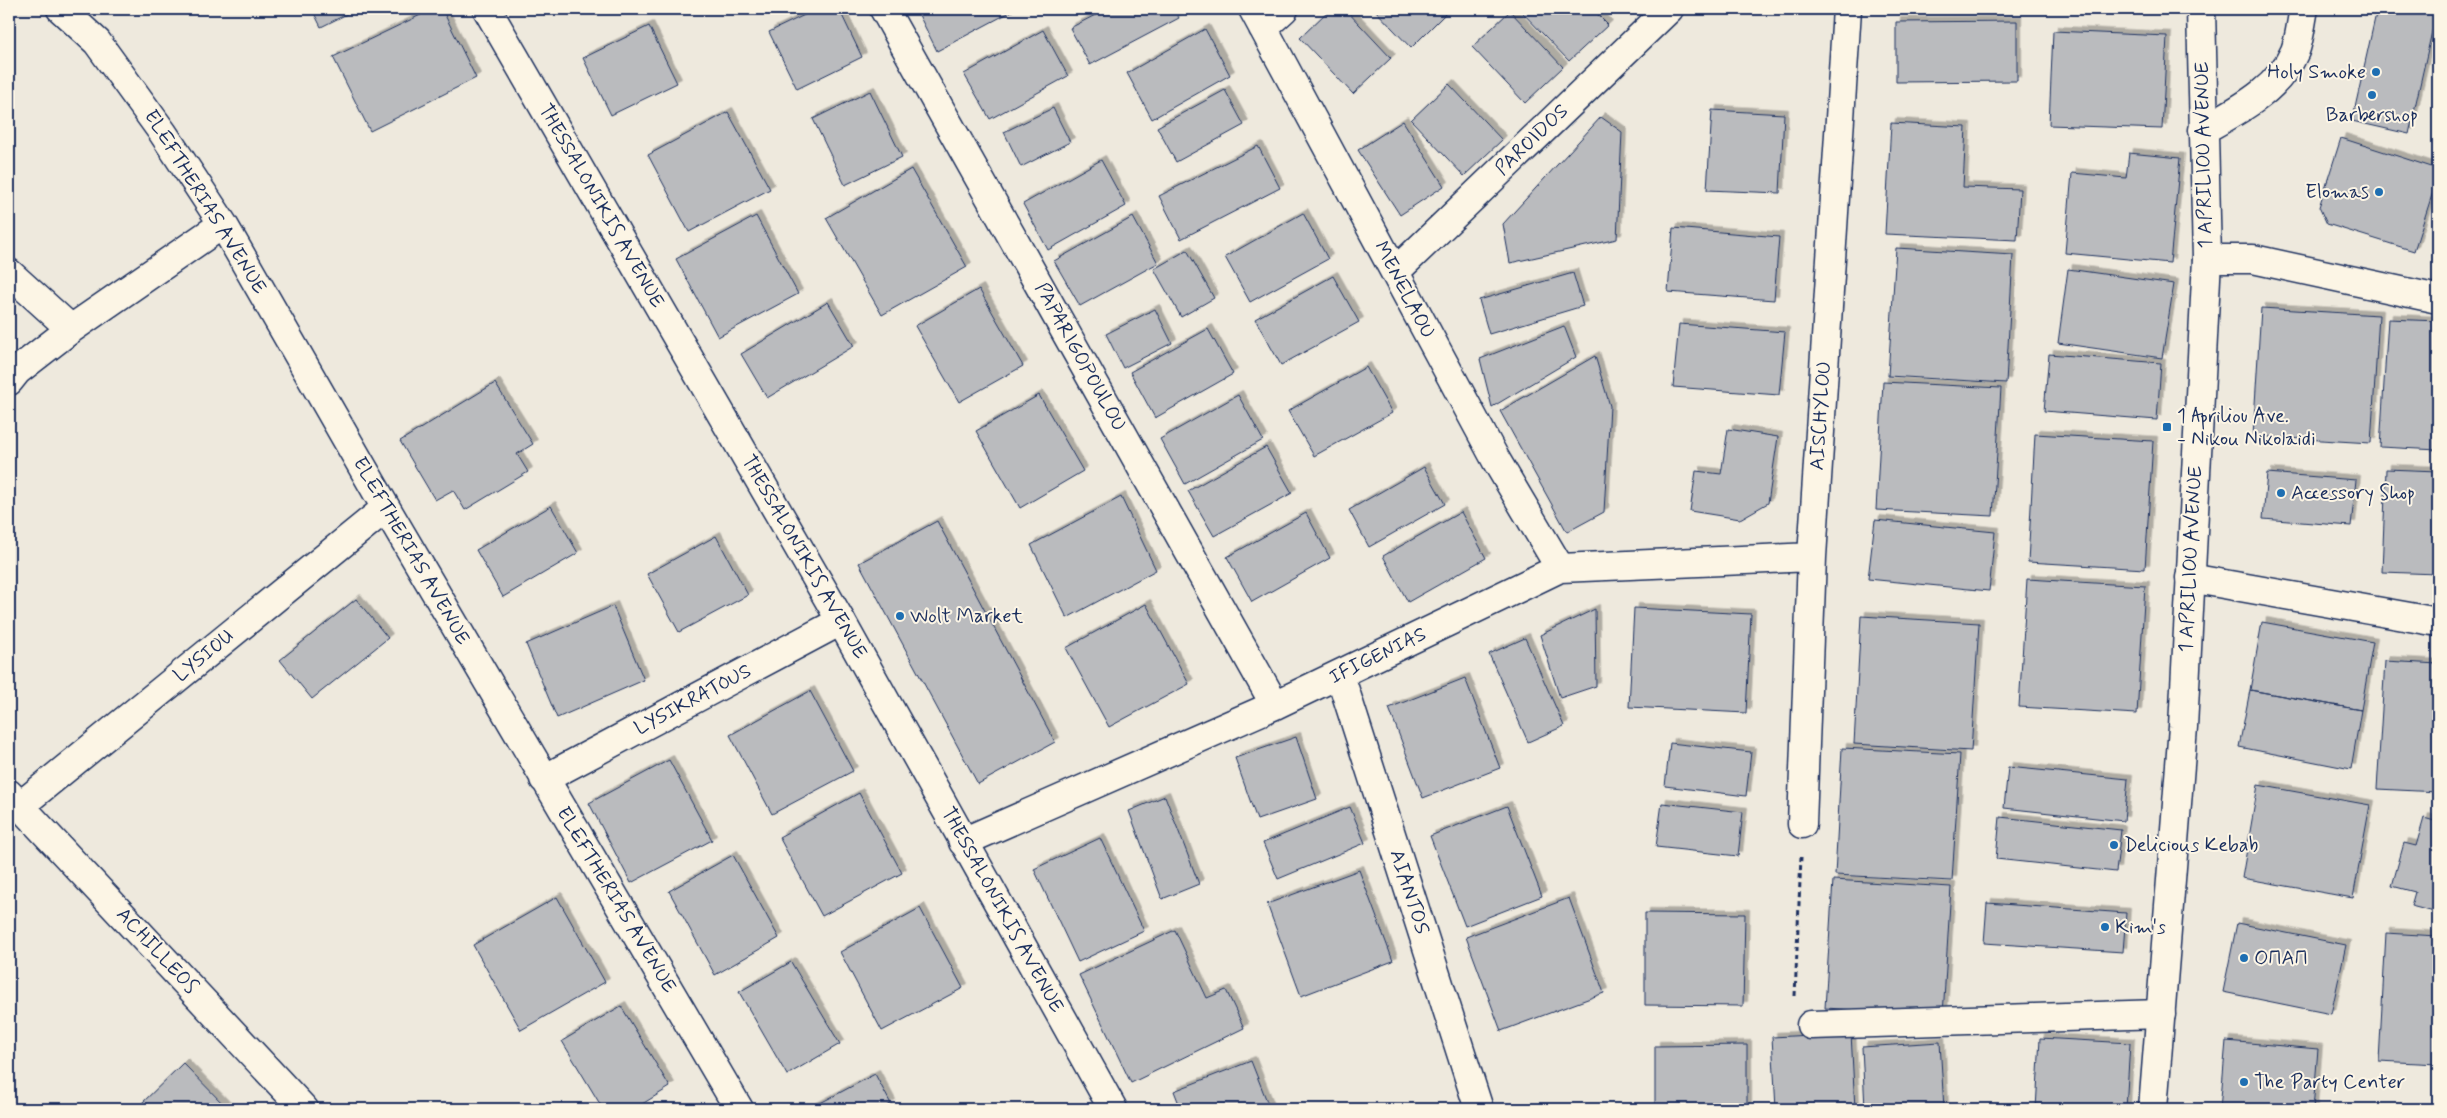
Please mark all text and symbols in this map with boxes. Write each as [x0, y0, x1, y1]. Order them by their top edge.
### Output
place label: Holy Smoke [2267, 59, 2366, 86]
street label: 1 APRILIOU AVENUE [2189, 61, 2219, 249]
marker: Holy Smoke [2370, 66, 2382, 78]
marker: Barbershop [2366, 89, 2378, 101]
street label: PAROIDOS [1489, 98, 1575, 182]
street label: THESSALONIKIS AVENUE [531, 99, 671, 313]
place label: Barbershop [2326, 102, 2418, 129]
street label: ELEFTHERIAS AVENUE [137, 105, 273, 299]
place label: Elomas [2305, 179, 2369, 206]
marker: Elomas [2373, 186, 2385, 198]
street label: MENELAOU [1367, 237, 1441, 343]
street label: PAPARIGOPOULOU [1028, 278, 1132, 436]
street label: AISCHYLOU [1804, 361, 1838, 471]
place label: 1 Apriliou Ave. - Nikou Nikolaidi [2177, 403, 2316, 453]
marker: 1 Apriliou Ave. - Nikou Nikolaidi [2161, 421, 2173, 433]
street label: THESSALONIKIS AVENUE [734, 450, 874, 664]
street label: ELEFTHERIAS AVENUE [346, 452, 476, 650]
street label: 1 APRILIOU AVENUE [2173, 465, 2209, 653]
place label: Accessory Shop [2291, 480, 2415, 507]
marker: Accessory Shop [2275, 487, 2287, 499]
place label: Wolt Market [910, 603, 1023, 630]
marker: Wolt Market [894, 610, 906, 622]
street label: IFIGENIAS [1325, 621, 1431, 691]
street label: LYSIOU [168, 623, 240, 689]
street label: LYSIKRATOUS [630, 658, 756, 742]
street label: ELEFTHERIAS AVENUE [550, 802, 682, 998]
street label: THESSALONIKIS AVENUE [934, 802, 1070, 1018]
place label: Delicious Kebab [2124, 832, 2259, 859]
marker: Delicious Kebab [2108, 839, 2120, 851]
street label: AIANTOS [1383, 846, 1435, 938]
street label: ACHILLEOS [110, 902, 204, 1000]
place label: Kim's [2115, 914, 2166, 941]
marker: Kim's [2099, 921, 2111, 933]
place label: ΟΠΑΠ [2254, 945, 2308, 972]
marker: ΟΠΑΠ [2238, 952, 2250, 964]
place label: The Party Center [2254, 1069, 2405, 1096]
marker: The Party Center [2238, 1076, 2250, 1088]

